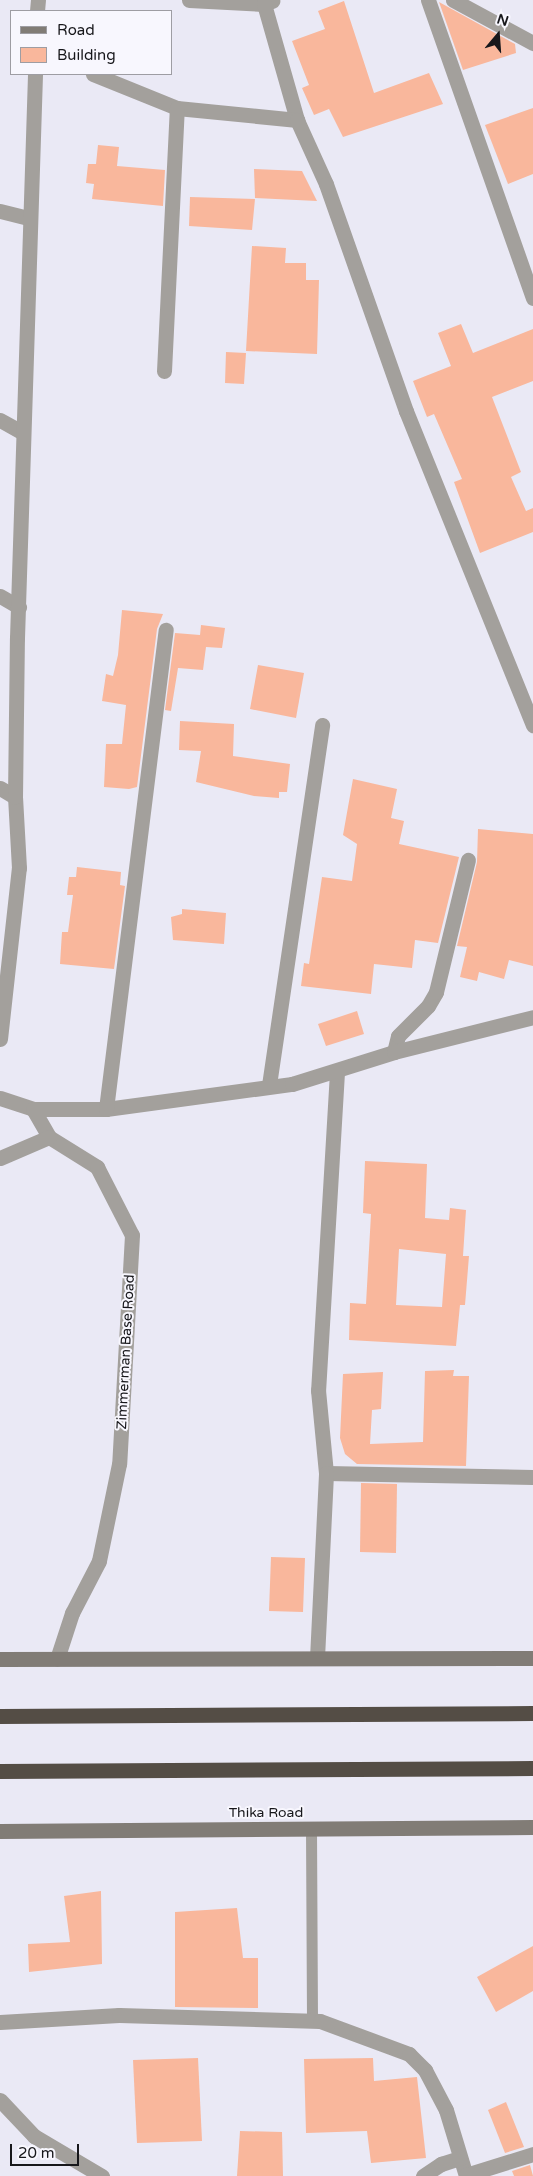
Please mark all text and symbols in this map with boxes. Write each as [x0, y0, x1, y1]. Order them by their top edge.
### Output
legend [10, 10, 172, 75]
north arrow [473, 10, 523, 60]
text: N [495, 10, 511, 30]
text: Road [57, 21, 95, 39]
text: Building [57, 46, 116, 64]
street label: Zimmerman Base Road [114, 1274, 138, 1430]
street label: Thika Road [229, 1805, 303, 1821]
scale bar [12, 2134, 81, 2166]
text: 20 m [18, 2144, 55, 2162]

